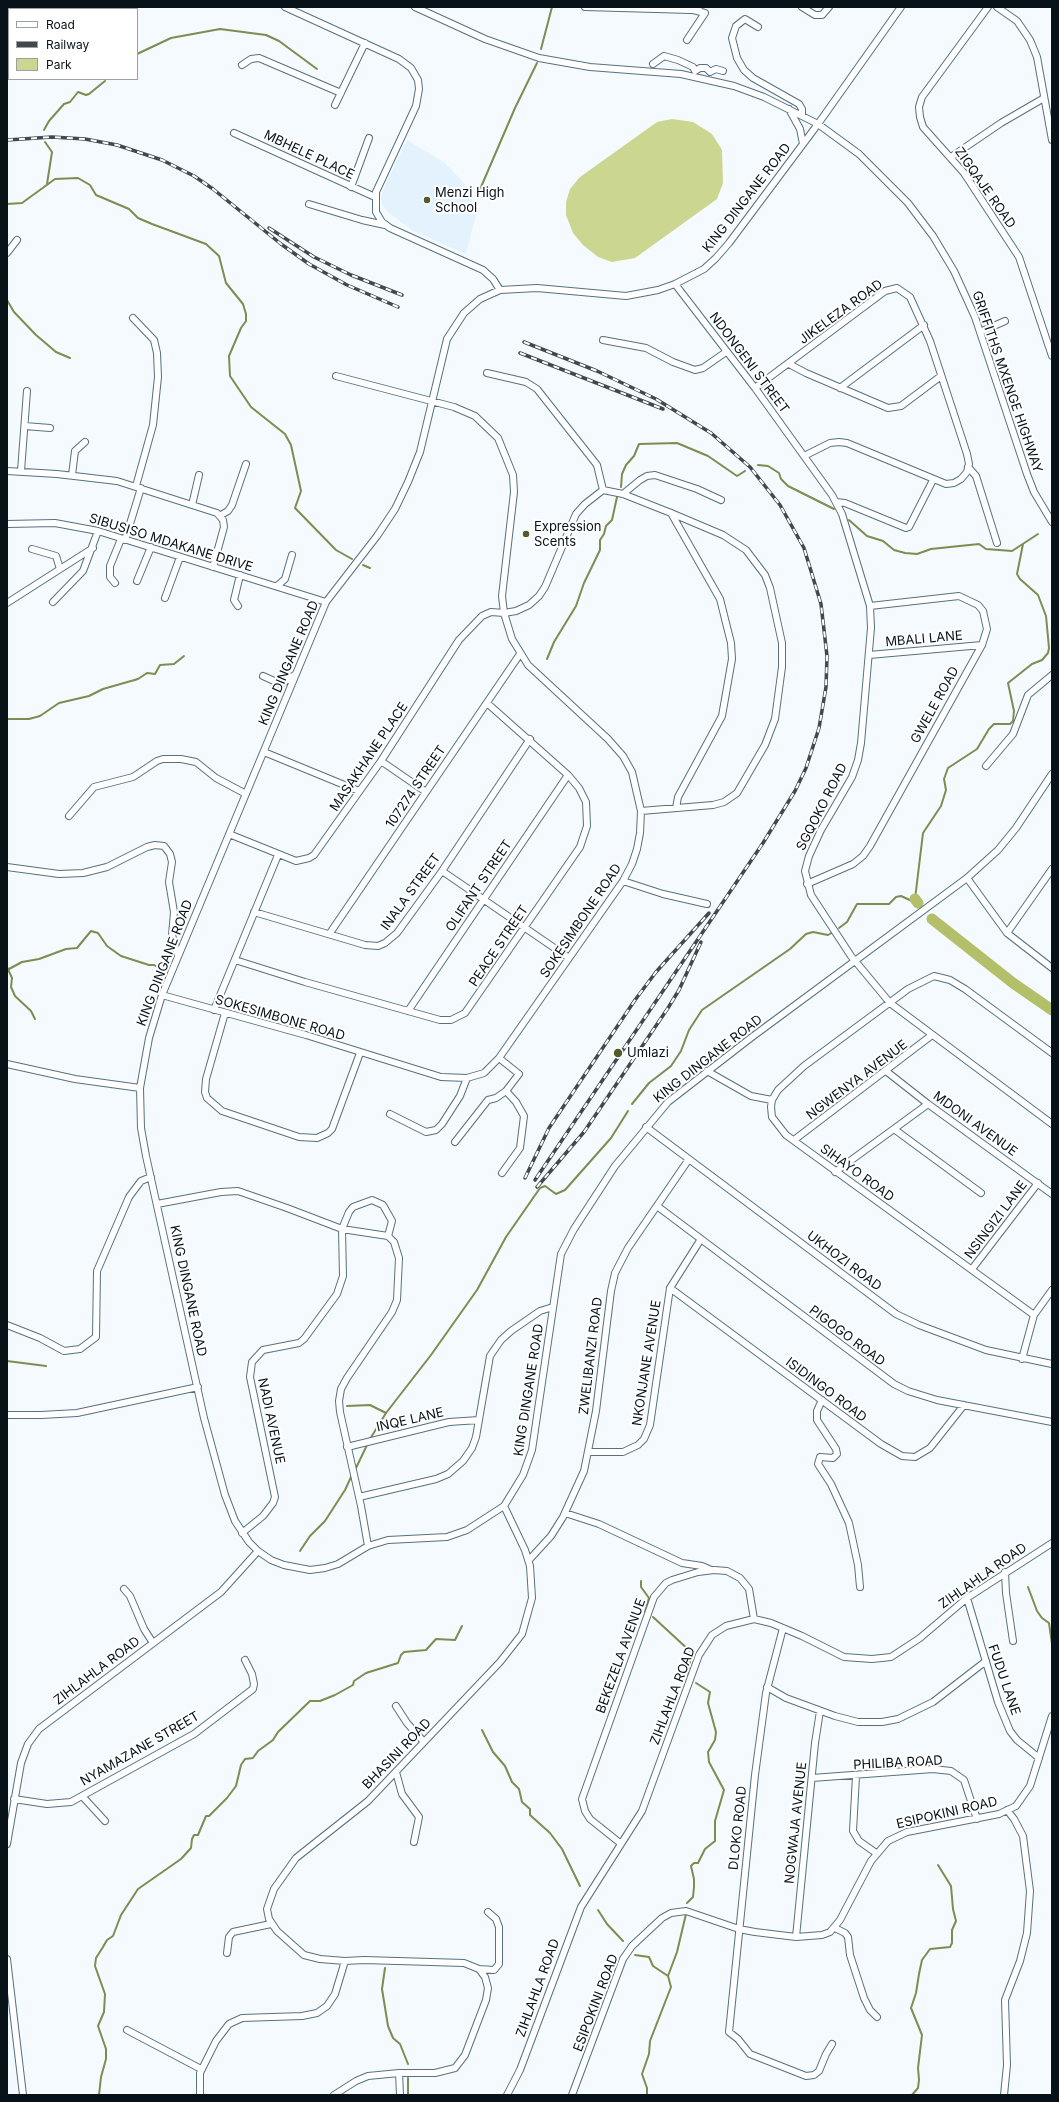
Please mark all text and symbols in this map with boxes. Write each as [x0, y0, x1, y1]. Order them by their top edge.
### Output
legend [8, 8, 138, 80]
text: Road [46, 17, 75, 32]
text: Railway [46, 37, 89, 52]
text: Park [46, 57, 72, 72]
street label: MBHELE PLACE [261, 127, 357, 183]
street label: KING DINGANE ROAD [700, 140, 794, 256]
street label: ZIGQAJE ROAD [951, 145, 1019, 231]
place label: Menzi High School [435, 185, 504, 216]
marker: Menzi High School [422, 195, 432, 205]
street label: JIKELEZA ROAD [796, 276, 886, 348]
street label: GRIFFITHS MXENGE HIGHWAY [968, 289, 1046, 475]
street label: NDONGENI STREET [706, 309, 792, 417]
street label: SIBUSISO MDAKANE DRIVE [87, 511, 255, 575]
place label: Expression Scents [534, 519, 601, 550]
marker: Expression Scents [521, 529, 531, 539]
street label: KING DINGANE ROAD [256, 598, 322, 728]
street label: MBALI LANE [885, 628, 963, 650]
street label: GWELE ROAD [907, 664, 963, 746]
street label: MASAKHANE PLACE [327, 700, 411, 814]
street label: 107274 STREET [383, 743, 449, 831]
street label: SGQOKO ROAD [793, 761, 851, 853]
street label: OLIFANT STREET [443, 837, 515, 935]
street label: INALA STREET [378, 850, 444, 934]
street label: SOKESIMBONE ROAD [537, 861, 625, 981]
street label: KING DINGANE ROAD [134, 898, 196, 1028]
street label: PEACE STREET [466, 902, 532, 990]
street label: SOKESIMBONE ROAD [213, 992, 347, 1044]
street label: KING DINGANE ROAD [650, 1012, 766, 1106]
street label: NGWENYA AVENUE [803, 1037, 911, 1123]
place label: Umlazi [627, 1045, 669, 1061]
marker: Umlazi [612, 1047, 624, 1059]
street label: MDONI AVENUE [930, 1088, 1020, 1160]
street label: SIHAYO ROAD [817, 1141, 897, 1205]
street label: NSINGIZI LANE [962, 1178, 1030, 1262]
street label: KING DINGANE ROAD [166, 1224, 210, 1358]
street label: UKHOZI ROAD [804, 1228, 884, 1294]
street label: ZWELIBANZI ROAD [576, 1296, 606, 1416]
street label: NKONJANE AVENUE [629, 1299, 665, 1427]
street label: PIGOGO ROAD [806, 1302, 888, 1370]
street label: KING DINGANE ROAD [511, 1323, 547, 1457]
street label: ISIDINGO ROAD [782, 1354, 870, 1426]
street label: NADI AVENUE [254, 1377, 288, 1465]
street label: INQE LANE [375, 1405, 445, 1435]
street label: ZIHLAHLA ROAD [936, 1540, 1030, 1612]
street label: BEKEZELA AVENUE [593, 1596, 649, 1716]
street label: ZIHLAHLA ROAD [51, 1634, 143, 1708]
street label: FUDU LANE [985, 1642, 1023, 1718]
street label: ZIHLAHLA ROAD [647, 1645, 699, 1747]
street label: NYAMAZANE STREET [78, 1709, 202, 1789]
street label: BHASINI ROAD [359, 1715, 435, 1793]
street label: PHILIBA ROAD [853, 1753, 943, 1773]
street label: NOGWAJA AVENUE [782, 1761, 810, 1885]
street label: DLOKO ROAD [726, 1785, 750, 1871]
street label: ESIPOKINI ROAD [895, 1794, 999, 1832]
street label: ZIHLAHLA ROAD [513, 1937, 563, 2039]
street label: ESIPOKINI ROAD [570, 1952, 622, 2054]

